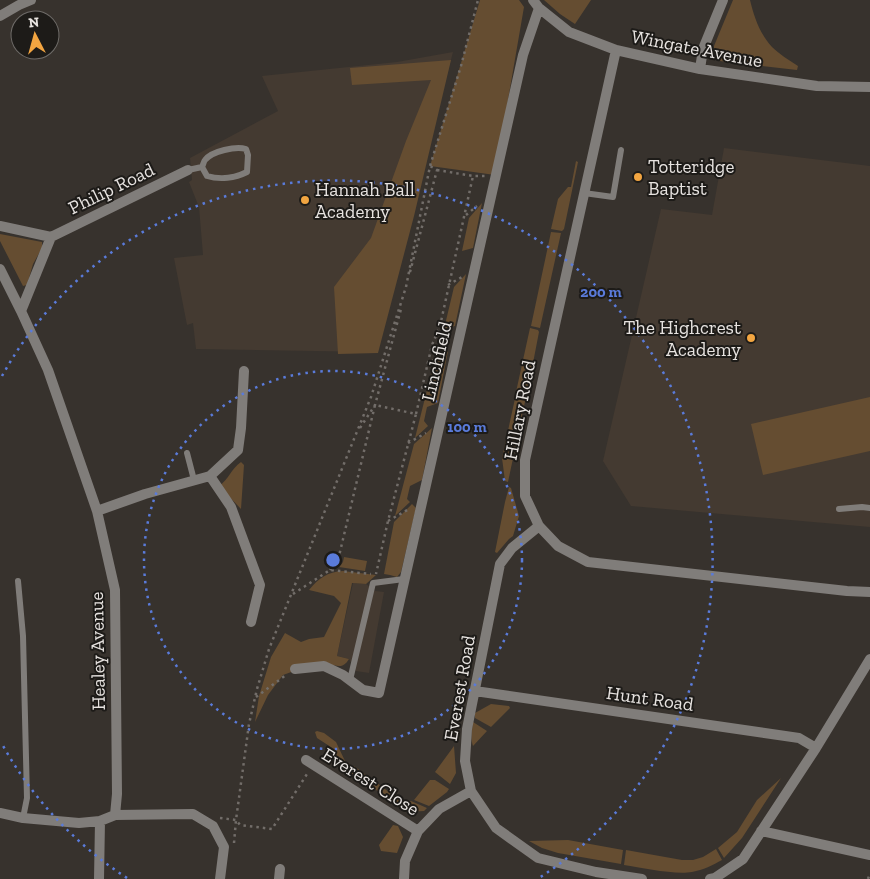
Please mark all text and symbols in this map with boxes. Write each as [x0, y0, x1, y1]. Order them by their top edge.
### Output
north arrow [10, 10, 60, 60]
text: N [28, 14, 40, 32]
street label: Wingate Avenue [629, 24, 765, 72]
place label: Totteridge Baptist [648, 155, 734, 200]
street label: Philip Road [64, 158, 158, 219]
marker: Totteridge Baptist [632, 171, 644, 183]
place label: Hannah Ball Academy [315, 178, 415, 223]
marker: Hannah Ball Academy [299, 194, 311, 206]
text: 200 m [580, 283, 622, 301]
place label: The Highcrest Academy [624, 316, 741, 361]
street label: Linchfield [416, 318, 457, 403]
marker: The Highcrest Academy [745, 332, 757, 344]
street label: Hillary Road [499, 358, 541, 462]
text: 100 m [447, 418, 487, 436]
centre of rings [324, 551, 342, 569]
street label: Healey Avenue [85, 591, 110, 711]
street label: Everest Road [439, 633, 480, 743]
street label: Hunt Road [605, 681, 696, 716]
street label: Everest Close [318, 742, 424, 820]

